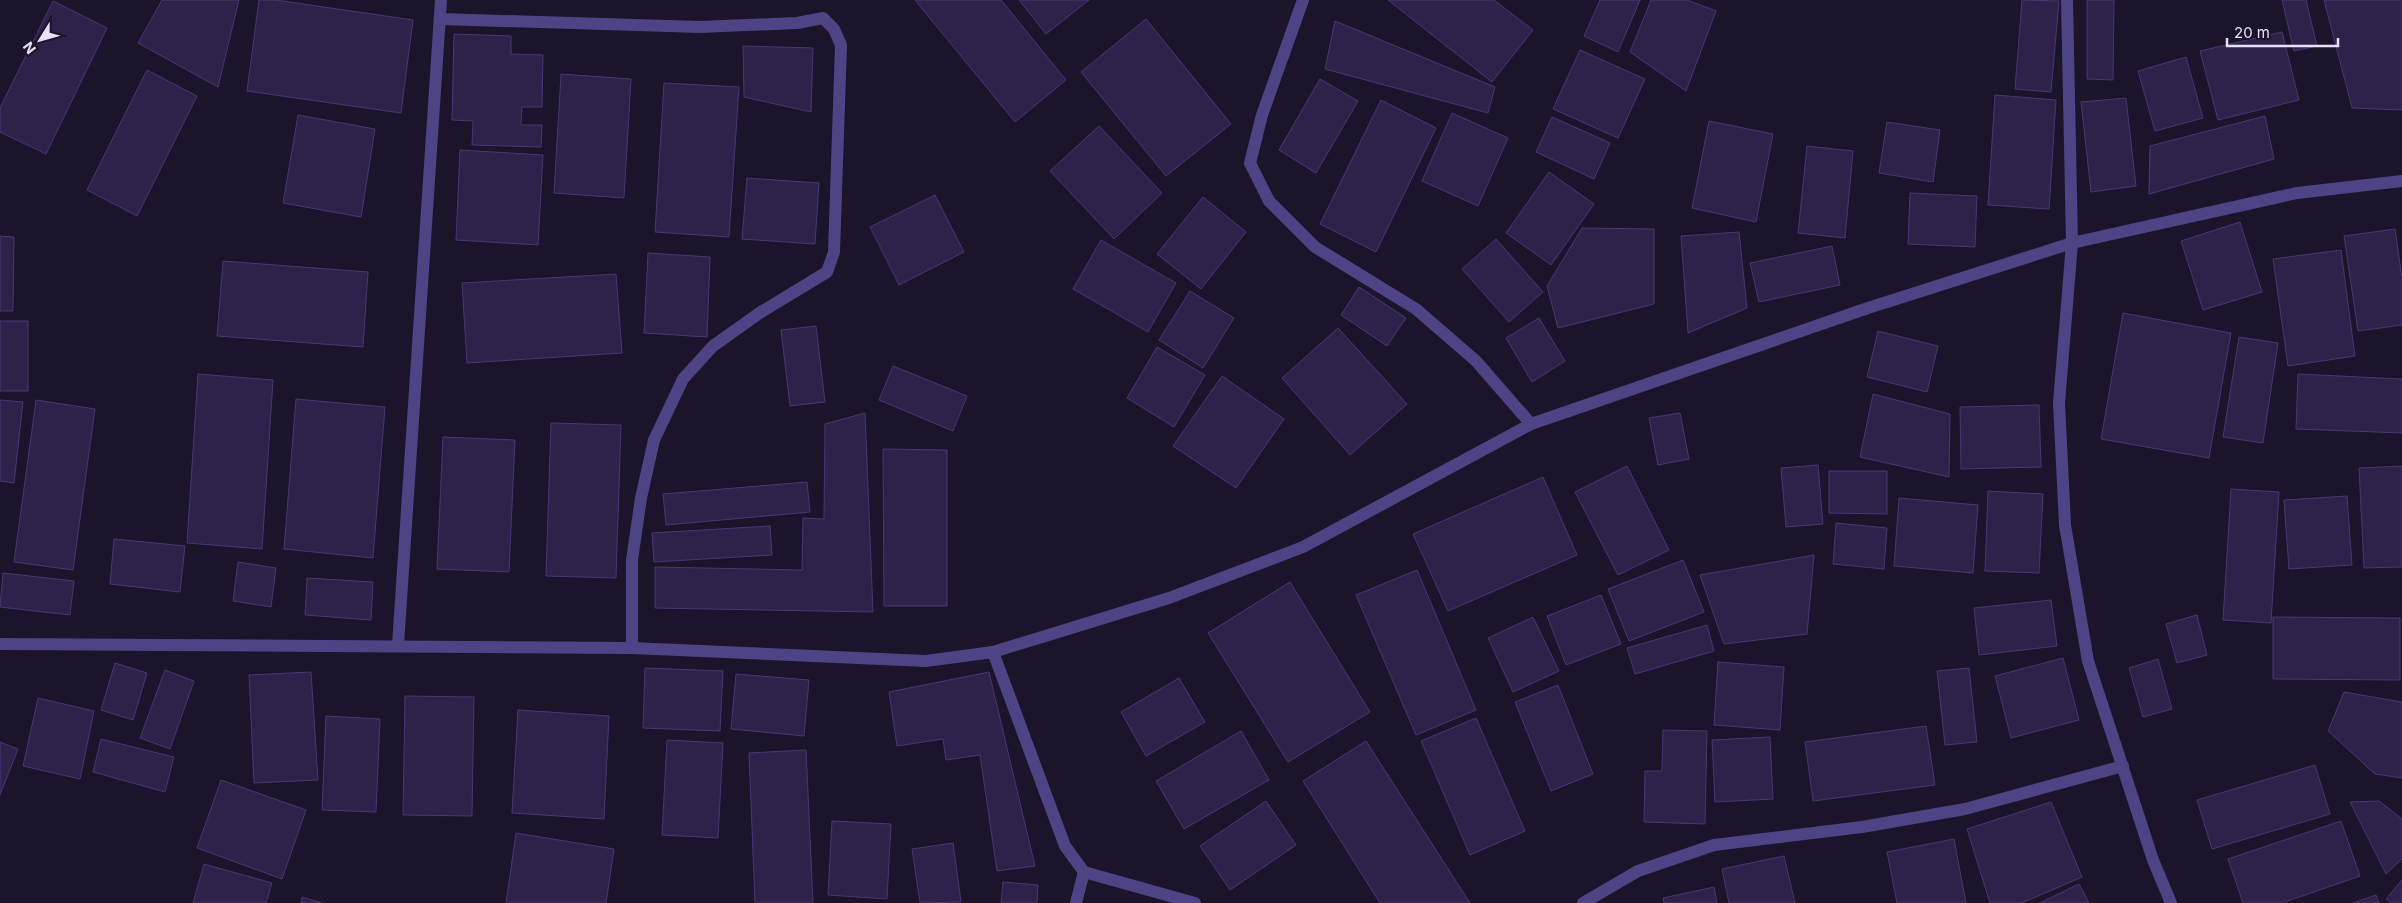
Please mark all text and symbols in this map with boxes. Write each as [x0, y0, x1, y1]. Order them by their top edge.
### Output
north arrow [15, 15, 65, 65]
scale bar [2227, 15, 2338, 47]
text: 20 m [2234, 23, 2270, 42]
text: N [19, 39, 39, 58]

